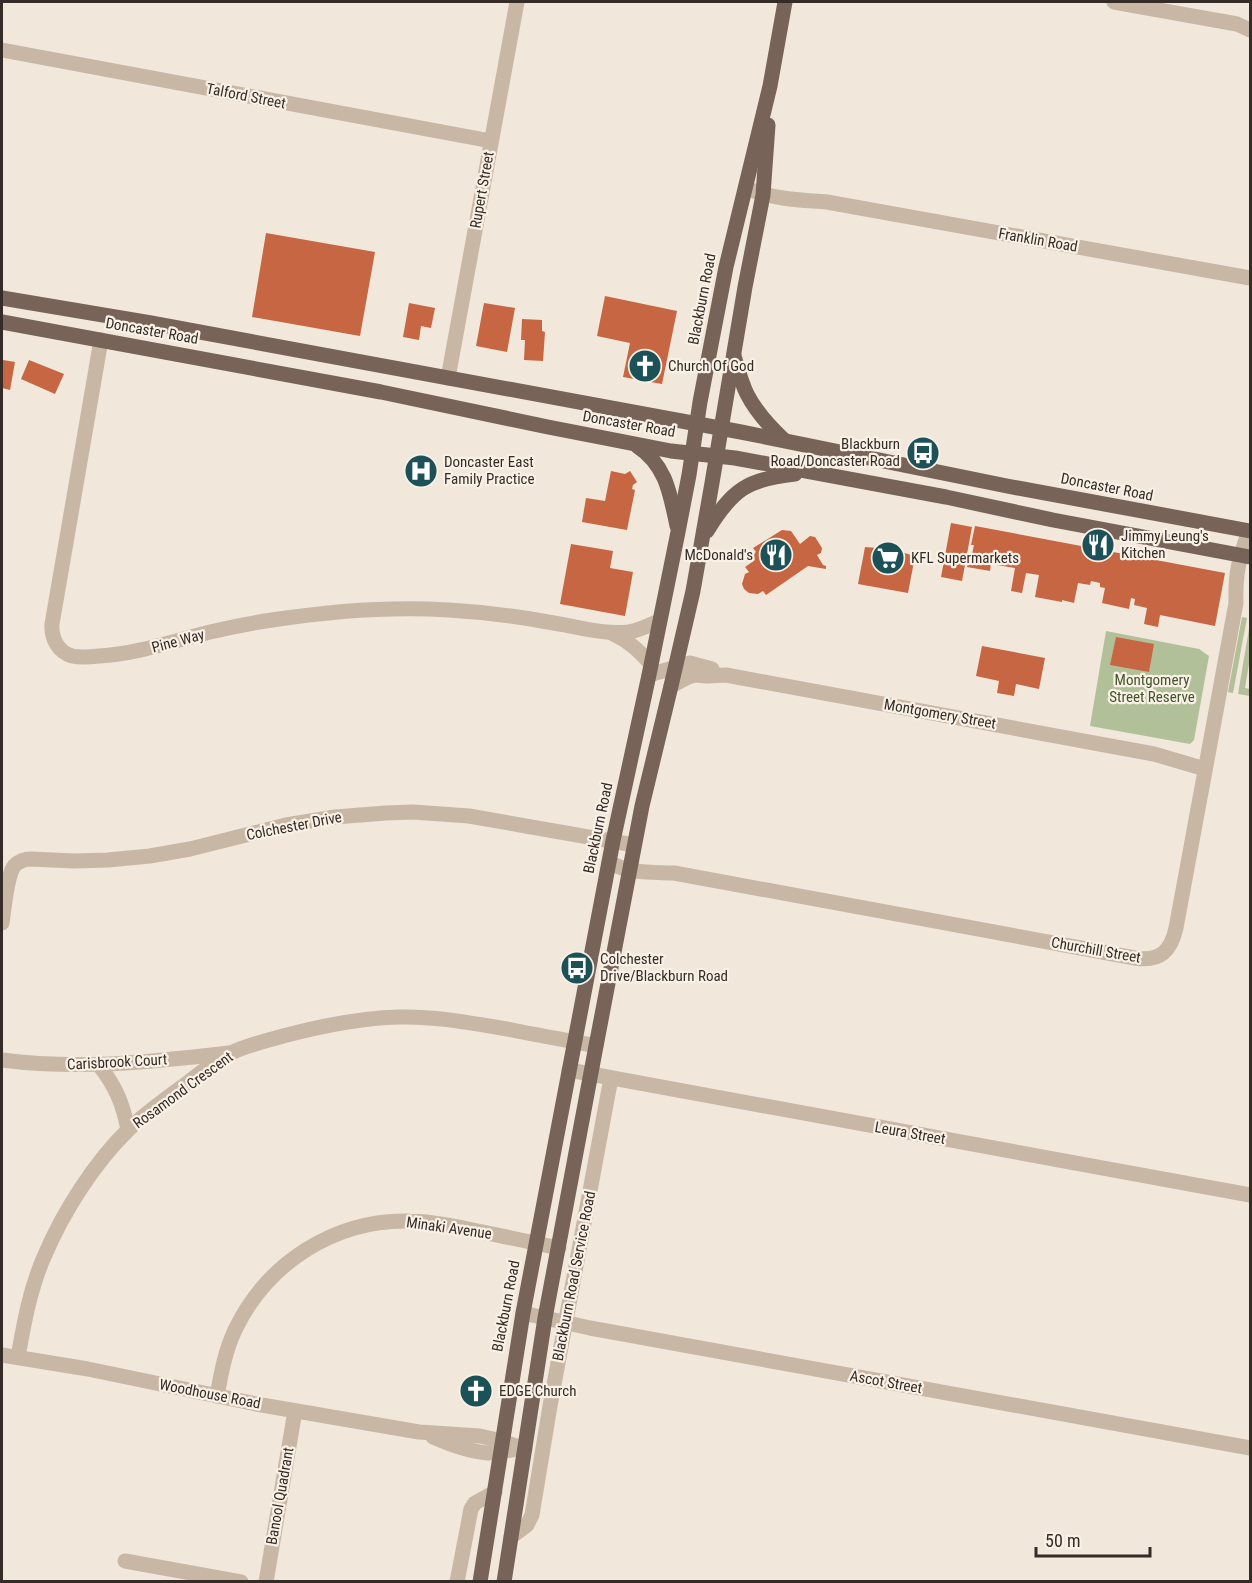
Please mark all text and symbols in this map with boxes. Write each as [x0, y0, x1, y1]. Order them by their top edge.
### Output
street label: Talford Street [205, 79, 287, 113]
street label: Rupert Street [466, 150, 498, 230]
street label: Franklin Road [997, 224, 1079, 256]
street label: Blackburn Road [684, 252, 720, 346]
street label: Doncaster Road [104, 314, 200, 348]
church icon: Church Of God [627, 348, 663, 384]
place label: Church Of God [668, 357, 754, 375]
street label: Doncaster Road [581, 407, 677, 441]
place label: Blackburn Road/Doncaster Road [770, 435, 900, 470]
bus stop icon: Blackburn Road/Doncaster Road [905, 435, 941, 471]
hospital icon: Doncaster East Family Practice [403, 453, 439, 489]
place label: Doncaster East Family Practice [444, 453, 535, 488]
street label: Doncaster Road [1059, 469, 1155, 505]
restaurant icon: Jimmy Leung's Kitchen [1080, 527, 1116, 563]
place label: Jimmy Leung's Kitchen [1121, 527, 1209, 562]
restaurant icon: McDonald's [758, 537, 794, 573]
supermarket icon: KFL Supermarkets [870, 540, 906, 576]
place label: McDonald's [684, 546, 753, 564]
place label: KFL Supermarkets [911, 549, 1019, 567]
street label: Pine Way [150, 625, 206, 657]
park label: Montgomery Street Reserve [1109, 671, 1195, 706]
street label: Montgomery Street [883, 695, 997, 733]
street label: Blackburn Road [580, 781, 616, 875]
street label: Colchester Drive [245, 808, 343, 844]
street label: Churchill Street [1050, 933, 1142, 967]
bus stop icon: Colchester Drive/Blackburn Road [559, 950, 595, 986]
place label: Colchester Drive/Blackburn Road [600, 950, 728, 985]
street label: Rosamond Crescent [130, 1048, 236, 1132]
street label: Carisbrook Court [66, 1050, 168, 1074]
street label: Leura Street [873, 1118, 947, 1148]
street label: Blackburn Road Service Road [549, 1189, 599, 1363]
street label: Minaki Avenue [405, 1213, 493, 1243]
street label: Blackburn Road [488, 1259, 524, 1353]
street label: Ascot Street [848, 1367, 924, 1397]
church icon: EDGE Church [458, 1373, 494, 1409]
street label: Woodhouse Road [158, 1375, 262, 1413]
place label: EDGE Church [499, 1382, 576, 1400]
street label: Banool Quadrant [263, 1446, 297, 1546]
scale bar [1036, 1520, 1150, 1558]
text: 50 m [1045, 1530, 1080, 1551]

